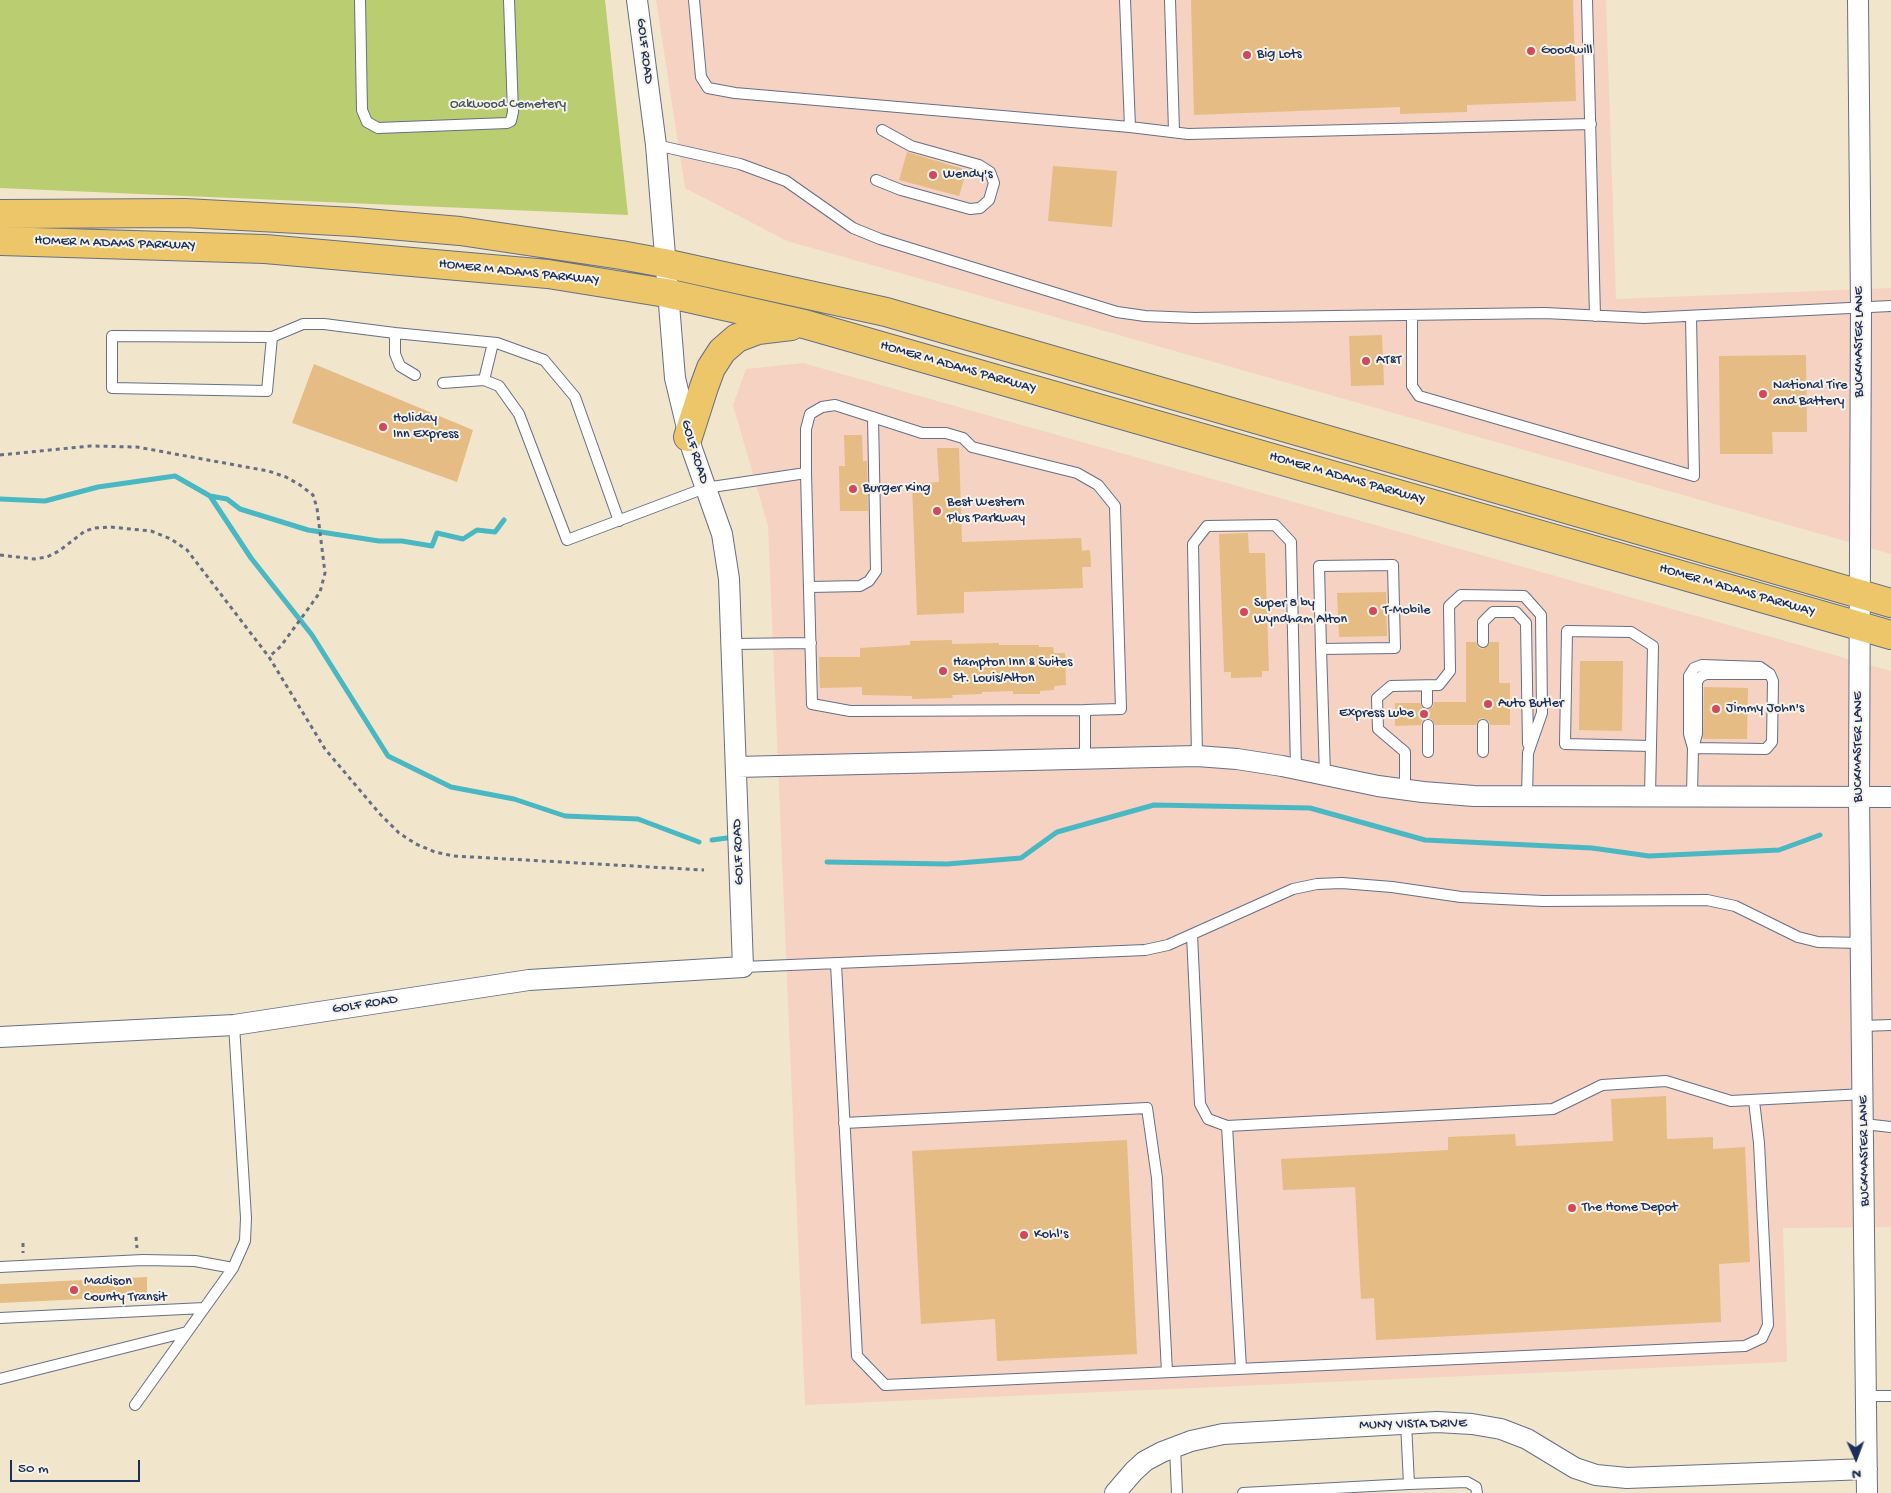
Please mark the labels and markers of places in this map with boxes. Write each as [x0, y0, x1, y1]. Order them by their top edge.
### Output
place label: Goodwill [1541, 43, 1593, 59]
marker: Goodwill [1525, 45, 1537, 57]
place label: Big Lots [1257, 47, 1302, 63]
marker: Big Lots [1241, 49, 1253, 61]
place label: Wendy's [943, 167, 993, 183]
marker: Wendy's [927, 169, 939, 181]
place label: AT&T [1376, 353, 1401, 369]
marker: AT&T [1360, 355, 1372, 367]
place label: National Tire and Battery [1773, 378, 1847, 411]
marker: National Tire and Battery [1757, 388, 1769, 400]
place label: Holiday Inn Express [393, 411, 458, 444]
marker: Holiday Inn Express [377, 421, 389, 433]
place label: Burger King [863, 481, 931, 497]
marker: Burger King [847, 483, 859, 495]
place label: Best Western Plus Parkway [947, 495, 1025, 528]
marker: Best Western Plus Parkway [931, 505, 943, 517]
place label: Super 8 by Wyndham Alton [1254, 596, 1347, 628]
place label: T-Mobile [1383, 603, 1430, 619]
marker: T-Mobile [1367, 605, 1379, 617]
marker: Super 8 by Wyndham Alton [1238, 606, 1250, 618]
place label: Hampton Inn & Suites St. Louis/Alton [953, 655, 1072, 688]
marker: Hampton Inn & Suites St. Louis/Alton [937, 665, 949, 677]
place label: Auto Butler [1498, 696, 1564, 712]
marker: Auto Butler [1482, 698, 1494, 710]
place label: Jimmy John's [1726, 701, 1804, 717]
marker: Jimmy John's [1710, 703, 1722, 715]
place label: Express Lube [1339, 706, 1414, 722]
marker: Express Lube [1418, 708, 1430, 720]
place label: The Home Depot [1582, 1200, 1677, 1216]
marker: The Home Depot [1566, 1202, 1578, 1214]
place label: Kohl's [1034, 1227, 1068, 1243]
marker: Kohl's [1018, 1229, 1030, 1241]
place label: Madison County Transit [84, 1274, 167, 1306]
marker: Madison County Transit [68, 1284, 80, 1296]

